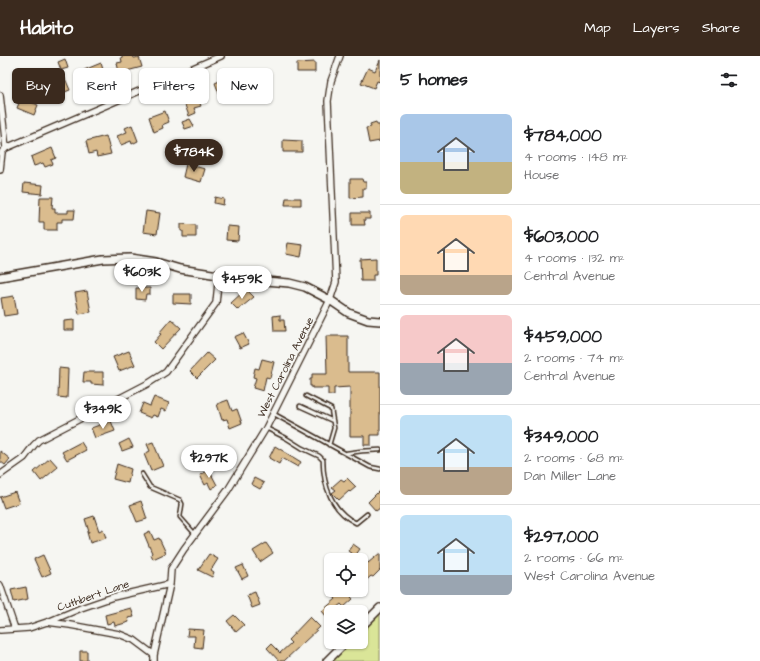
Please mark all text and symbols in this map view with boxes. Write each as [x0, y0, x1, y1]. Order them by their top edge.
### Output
text: Habito [20, 15, 73, 42]
text: Map [584, 18, 611, 38]
text: Layers [633, 18, 680, 38]
text: Share [702, 18, 740, 38]
chip: Buy [12, 68, 65, 104]
chip: Rent [73, 68, 131, 104]
chip: Filters [139, 68, 209, 104]
chip: New [217, 68, 273, 104]
text: 5 homes [400, 68, 468, 92]
icon: filters [718, 69, 740, 91]
text: $784,000 [524, 124, 602, 148]
icon: home [432, 130, 480, 178]
pin: $784K [166, 139, 222, 173]
text: $784K [174, 143, 214, 161]
text: 4 rooms · 148 m² [524, 148, 628, 166]
text: House [524, 166, 559, 184]
text: $603,000 [524, 225, 599, 249]
icon: home [432, 231, 480, 279]
text: 4 rooms · 132 m² [524, 249, 625, 267]
pin: $603K [114, 259, 170, 293]
text: $603K [123, 263, 161, 281]
pin: $459K [214, 266, 270, 300]
text: Central Avenue [524, 267, 615, 285]
text: $459K [222, 270, 262, 288]
street label: West Carolina Avenue [254, 314, 317, 420]
text: $459,000 [524, 325, 602, 349]
icon: home [432, 331, 480, 379]
text: 2 rooms · 74 m² [524, 349, 624, 367]
text: Central Avenue [524, 367, 615, 385]
pin: $349K [75, 396, 131, 430]
text: $349K [84, 400, 122, 418]
text: $349,000 [524, 425, 599, 449]
icon: home [432, 431, 480, 479]
pin: $297K [181, 445, 237, 479]
text: $297K [190, 449, 228, 467]
text: 2 rooms · 68 m² [524, 449, 624, 467]
text: Dan Miller Lane [524, 467, 616, 485]
text: $297,000 [524, 525, 599, 549]
icon: home [432, 531, 480, 579]
text: 2 rooms · 66 m² [524, 549, 624, 567]
map controls [324, 553, 368, 649]
button: locate [324, 553, 368, 597]
text: West Carolina Avenue [524, 567, 655, 585]
street label: Cuthbert Lane [55, 576, 131, 615]
button: layers [324, 605, 368, 649]

